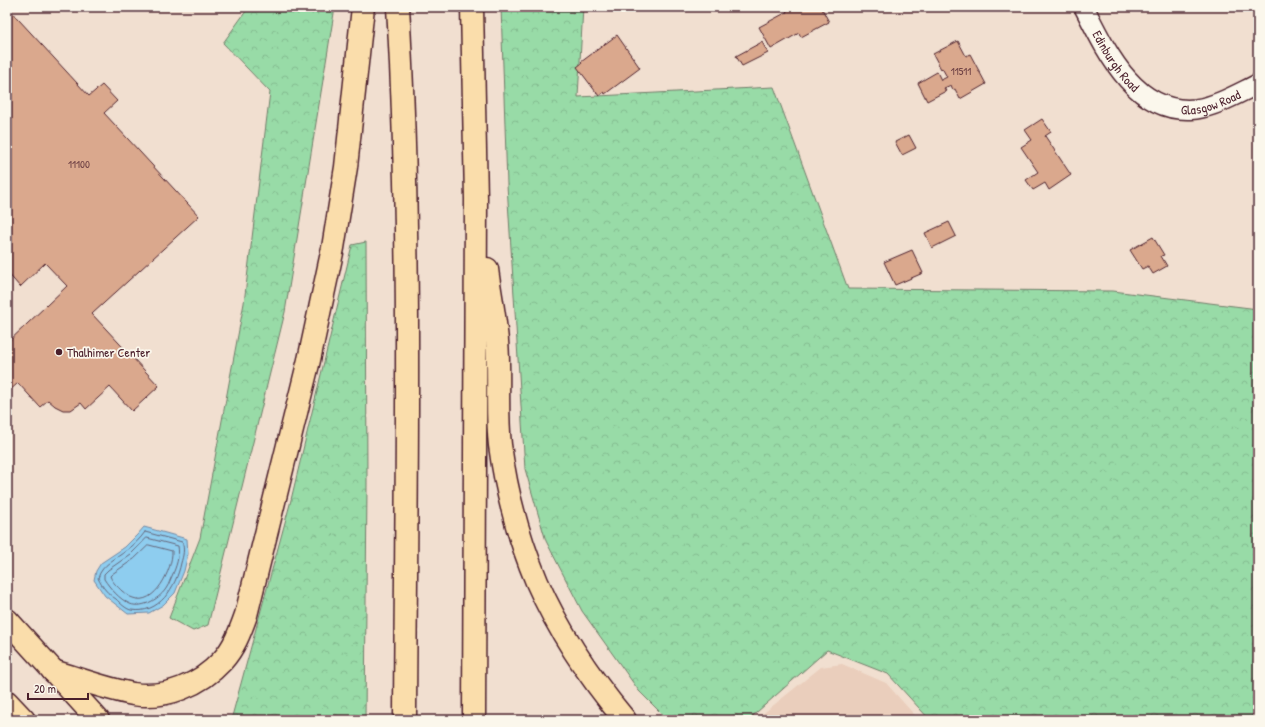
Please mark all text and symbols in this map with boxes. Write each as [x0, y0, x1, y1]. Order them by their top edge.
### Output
street label: Edinburgh Road [1088, 27, 1143, 96]
house number: 11511 [951, 64, 971, 78]
street label: Glasgow Road [1181, 85, 1243, 119]
house number: 11100 [68, 157, 90, 171]
place label: Thalhimer Center [67, 343, 150, 361]
marker: Thalhimer Center [54, 347, 64, 357]
scale bar [28, 675, 88, 701]
text: 20 m [34, 680, 56, 697]

